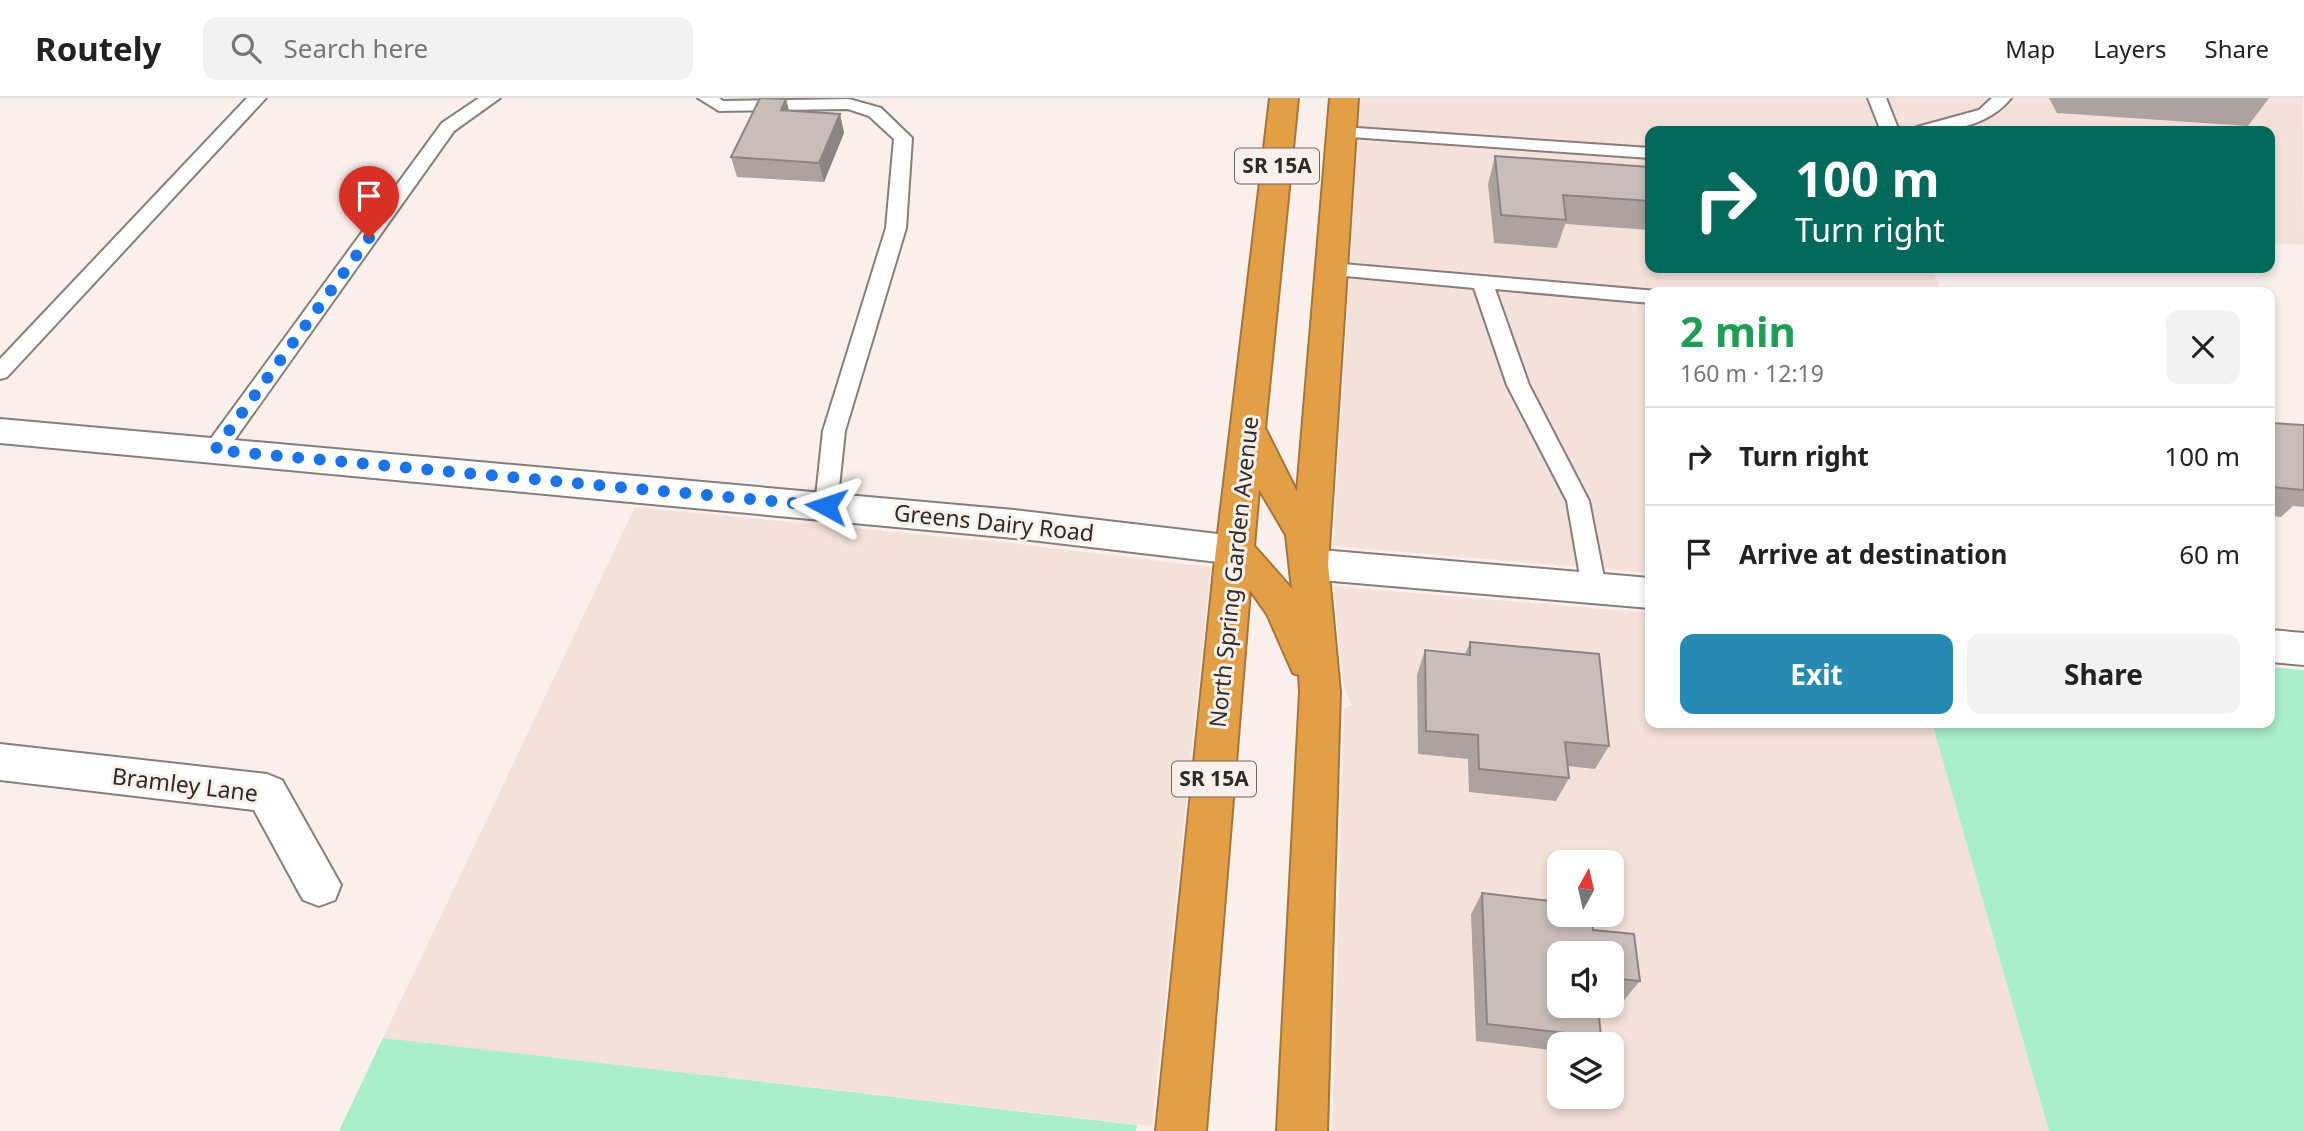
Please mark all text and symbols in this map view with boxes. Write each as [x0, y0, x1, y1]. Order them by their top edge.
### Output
search box [203, 17, 693, 80]
text: Routely [35, 26, 161, 71]
icon: search [227, 29, 265, 67]
text: Search here [283, 30, 428, 66]
text: Map [2005, 32, 2055, 65]
text: Layers [2093, 32, 2167, 65]
text: Share [2205, 32, 2269, 65]
text: 100 m [1795, 145, 1940, 211]
road number: SR 15A [1235, 148, 1319, 184]
icon: right [1680, 154, 1771, 245]
pin [339, 166, 399, 238]
icon: arrive [350, 177, 388, 215]
text: Turn right [1795, 208, 1945, 251]
text: 2 min [1680, 302, 1796, 359]
button: close [2166, 310, 2240, 384]
text: 160 m · 12:19 [1680, 357, 1824, 389]
street label: North Spring Garden Avenue [1201, 415, 1265, 729]
icon: right [1680, 437, 1718, 475]
text: Turn right [1739, 438, 1869, 474]
text: 100 m [2164, 438, 2240, 474]
position arrow [789, 469, 863, 543]
street label: Greens Dairy Road [892, 496, 1096, 548]
icon: arrive [1680, 535, 1718, 573]
text: Arrive at destination [1739, 536, 2008, 572]
text: 60 m [2179, 536, 2240, 572]
button: Exit [1680, 634, 1953, 714]
button: Share [1967, 634, 2240, 714]
street label: Bramley Lane [110, 759, 260, 809]
road number: SR 15A [1172, 762, 1256, 796]
north arrow [1547, 850, 1624, 928]
map controls [1547, 850, 1624, 1109]
button: sound [1547, 941, 1624, 1018]
button: layers [1547, 1032, 1624, 1109]

